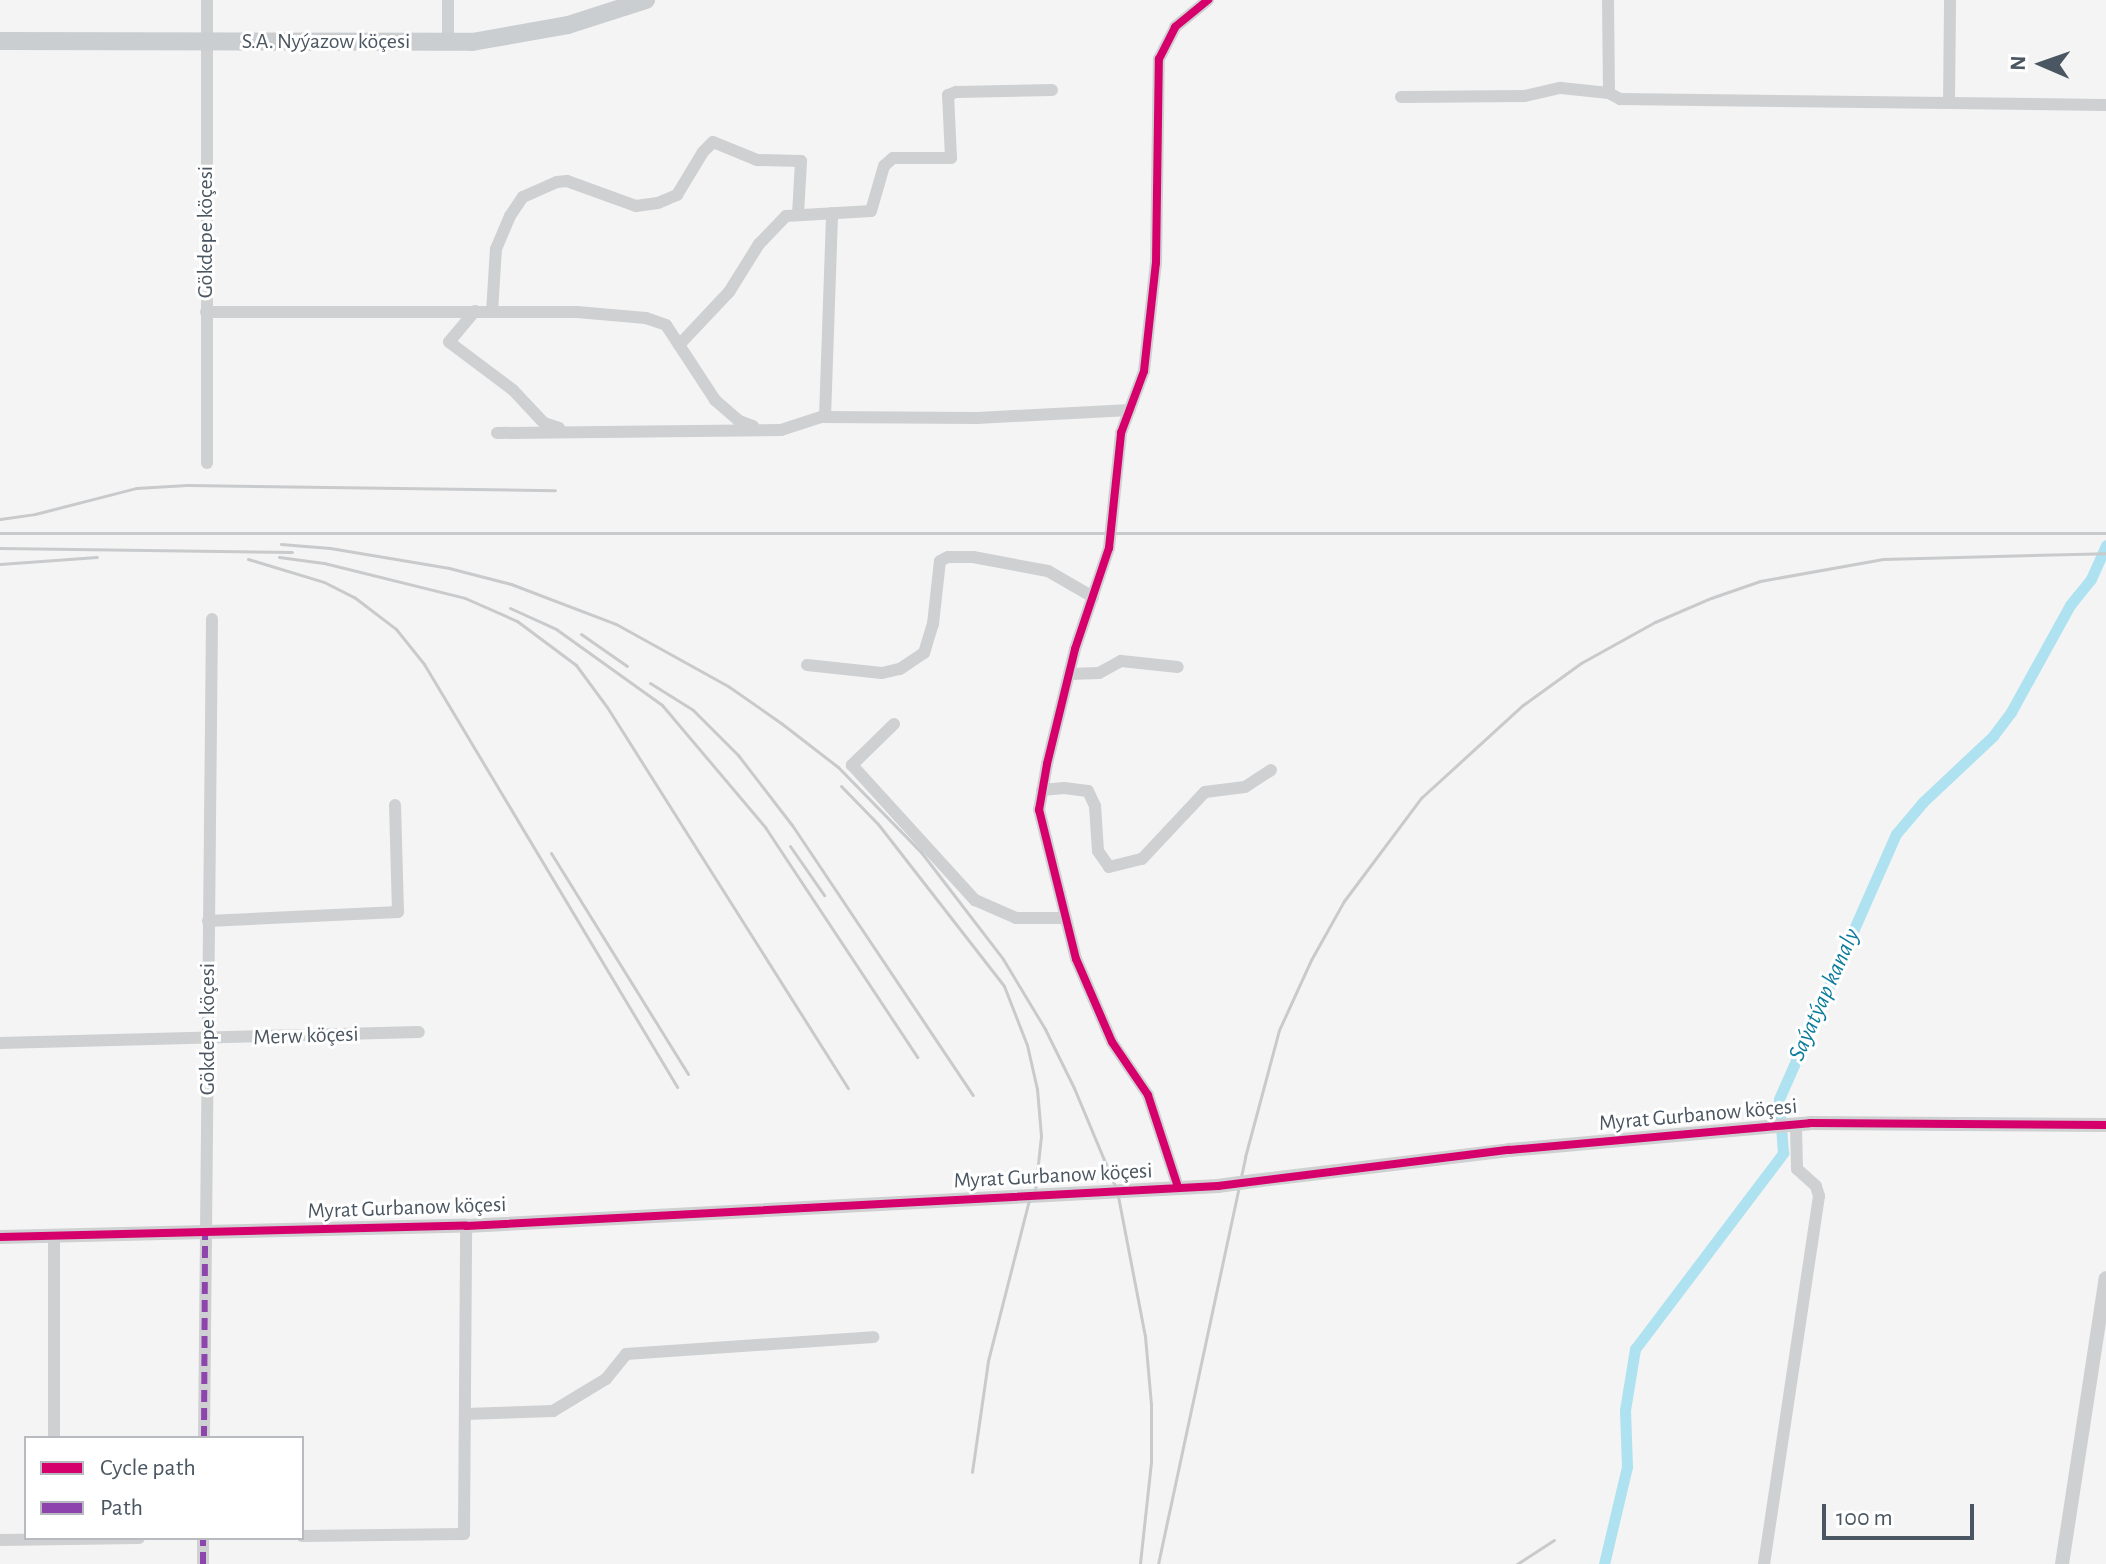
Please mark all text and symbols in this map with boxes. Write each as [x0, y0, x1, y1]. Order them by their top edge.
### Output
north arrow [2002, 24, 2082, 104]
street label: S.A. Nyýazow köçesi [242, 29, 410, 55]
text: N [2007, 55, 2029, 71]
street label: Gökdepe köçesi [193, 166, 219, 298]
water label: Saýatýap kanaly [1783, 924, 1867, 1066]
street label: Gökdepe köçesi [195, 963, 221, 1095]
street label: Merw köçesi [253, 1021, 359, 1051]
street label: Myrat Gurbanow köçesi [1598, 1093, 1798, 1137]
street label: Myrat Gurbanow köçesi [953, 1158, 1153, 1194]
street label: Myrat Gurbanow köçesi [307, 1191, 507, 1225]
legend [24, 1436, 304, 1540]
text: Cycle path [100, 1456, 196, 1480]
scale bar [1826, 1488, 1978, 1538]
text: Path [100, 1496, 143, 1520]
text: 100 m [1836, 1506, 1893, 1530]

